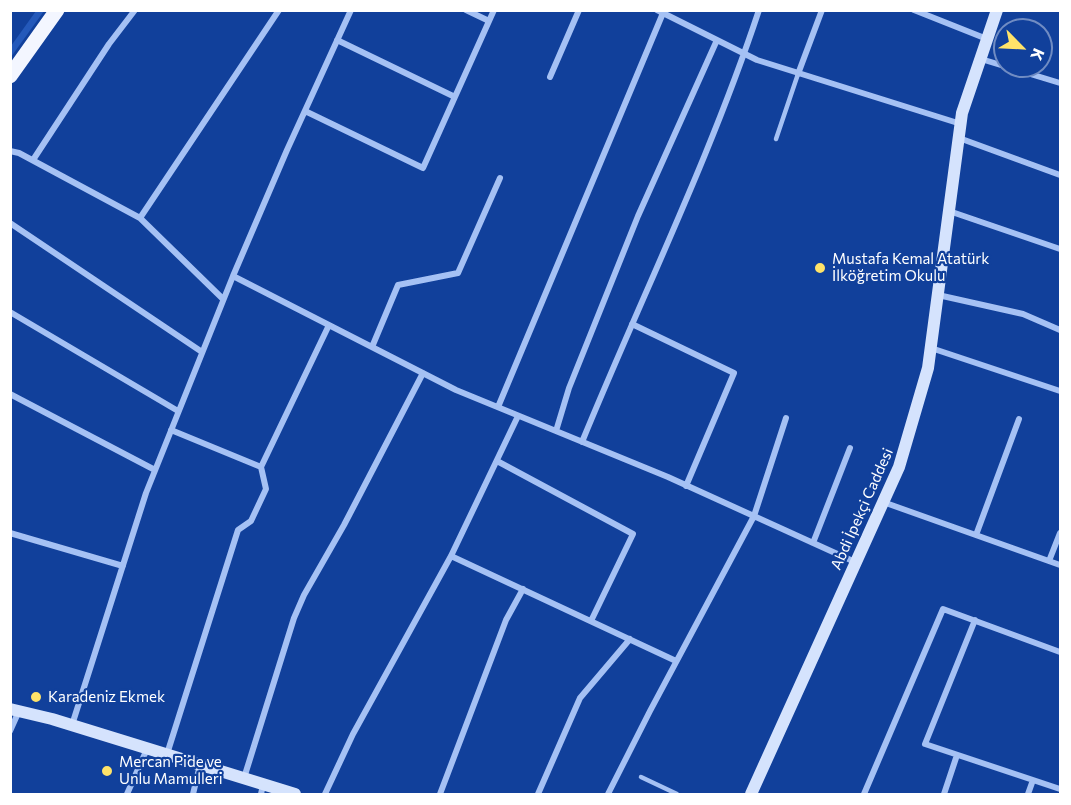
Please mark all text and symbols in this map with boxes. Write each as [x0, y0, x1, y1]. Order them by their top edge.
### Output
north arrow [993, 18, 1053, 78]
text: K [1027, 46, 1049, 64]
place label: Mustafa Kemal Atatürk İlköğretim Okulu [832, 250, 989, 285]
marker: Mustafa Kemal Atatürk İlköğretim Okulu [813, 261, 827, 275]
street label: Abdi İpekçi Caddesi [827, 445, 897, 573]
place label: Karadeniz Ekmek [48, 688, 165, 706]
marker: Karadeniz Ekmek [29, 690, 43, 704]
place label: Mercan Pide ve Unlu Mamulleri [119, 753, 223, 788]
marker: Mercan Pide ve Unlu Mamulleri [100, 764, 114, 778]

